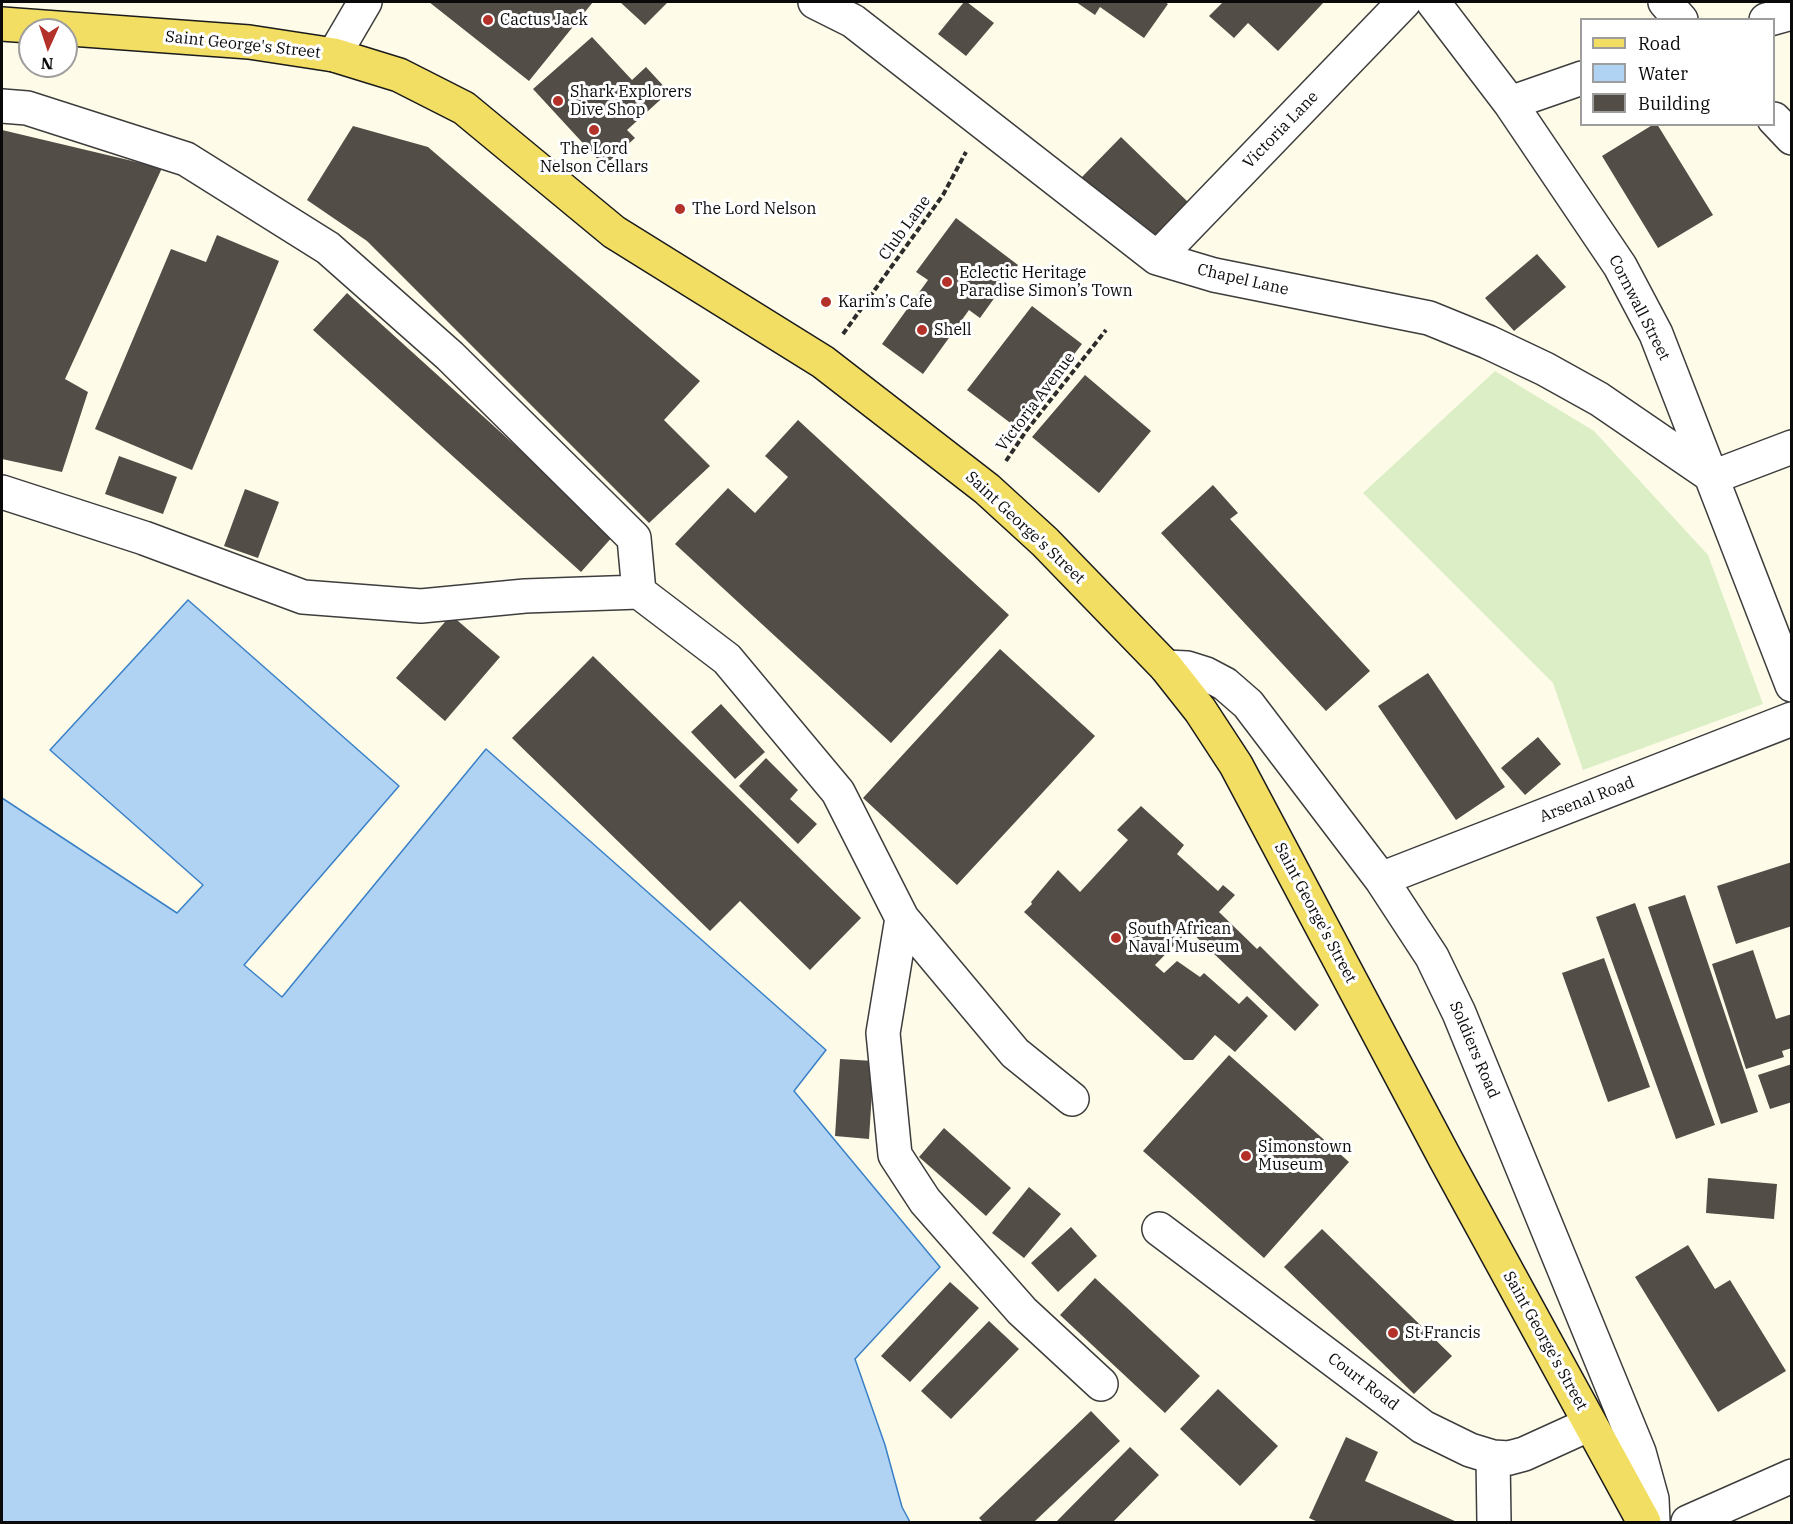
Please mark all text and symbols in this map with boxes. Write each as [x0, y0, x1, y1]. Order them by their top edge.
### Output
place label: Cactus Jack [500, 10, 588, 30]
marker: Cactus Jack [481, 13, 495, 27]
north arrow [18, 18, 78, 78]
legend [1580, 18, 1775, 126]
street label: Saint George's Street [164, 27, 322, 63]
text: Road [1638, 32, 1681, 55]
text: N [40, 54, 54, 74]
text: Water [1638, 62, 1688, 85]
place label: Shark Explorers Dive Shop [570, 82, 692, 120]
street label: Victoria Lane [1239, 87, 1323, 173]
text: Building [1638, 92, 1710, 115]
marker: Shark Explorers Dive Shop [551, 94, 565, 108]
marker: The Lord Nelson Cellars [587, 123, 601, 137]
place label: The Lord Nelson Cellars [540, 139, 648, 177]
street label: Club Lane [875, 192, 935, 264]
place label: The Lord Nelson [692, 199, 817, 219]
marker: The Lord Nelson [673, 202, 687, 216]
street label: Cornwall Street [1604, 252, 1674, 364]
street label: Chapel Lane [1195, 260, 1291, 300]
place label: Eclectic Heritage Paradise Simon’s Town [959, 263, 1133, 301]
marker: Eclectic Heritage Paradise Simon’s Town [940, 275, 954, 289]
place label: Karim’s Cafe [838, 292, 932, 312]
marker: Karim’s Cafe [819, 295, 833, 309]
place label: Shell [934, 320, 972, 340]
marker: Shell [915, 323, 929, 337]
street label: Victoria Avenue [992, 349, 1080, 455]
street label: Saint George's Street [961, 468, 1089, 588]
street label: Arsenal Road [1537, 773, 1637, 827]
street label: Saint George's Street [1270, 840, 1360, 986]
place label: South African Naval Museum [1128, 919, 1240, 957]
marker: South African Naval Museum [1109, 931, 1123, 945]
street label: Soldiers Road [1445, 999, 1503, 1101]
place label: Simonstown Museum [1258, 1137, 1352, 1175]
marker: Simonstown Museum [1239, 1149, 1253, 1163]
street label: Saint George's Street [1499, 1268, 1591, 1414]
place label: St Francis [1405, 1323, 1481, 1343]
marker: St Francis [1386, 1326, 1400, 1340]
street label: Court Road [1324, 1349, 1402, 1415]

